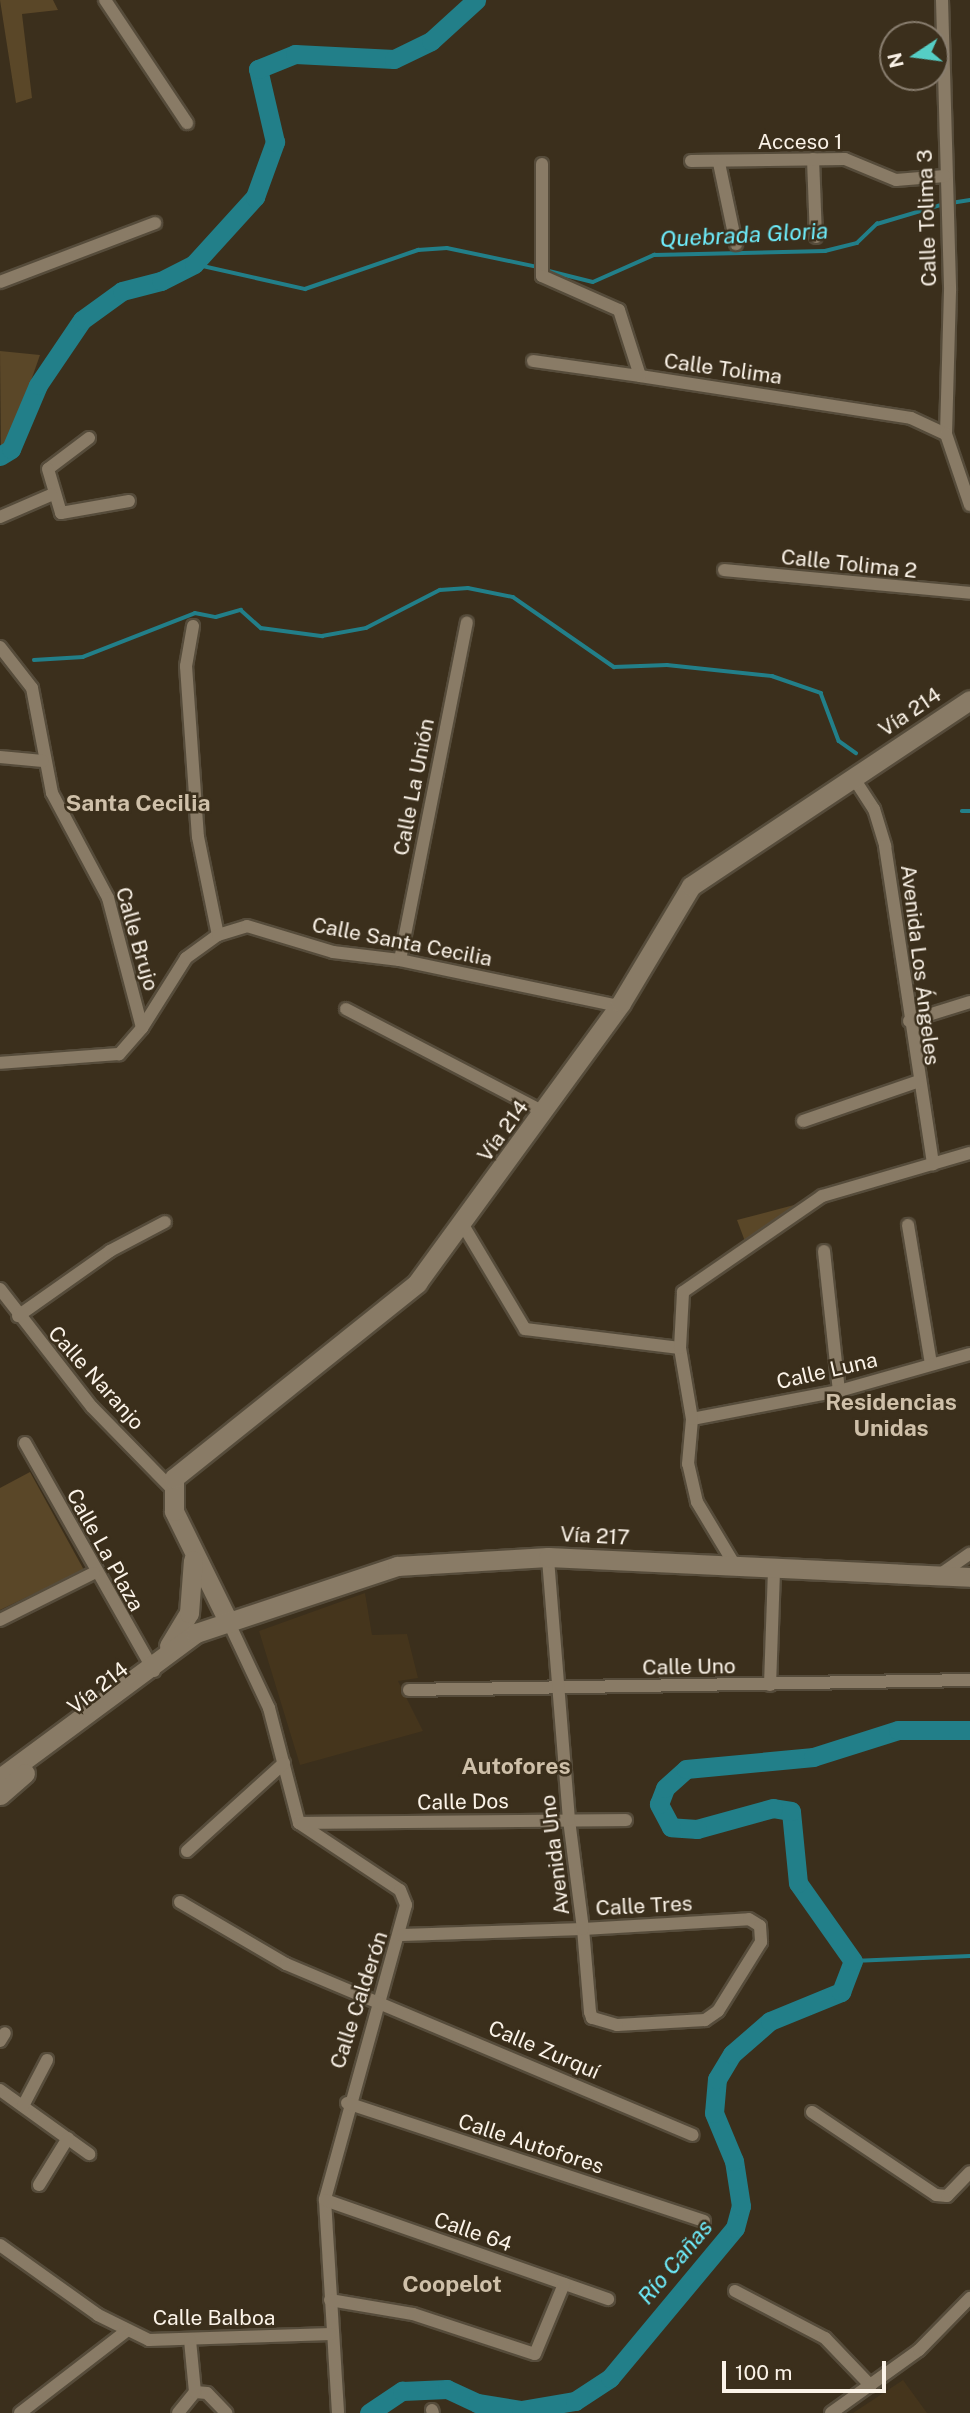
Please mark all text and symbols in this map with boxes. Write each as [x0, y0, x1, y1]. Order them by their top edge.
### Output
north arrow [879, 21, 949, 91]
text: N [883, 51, 908, 70]
street label: Acceso 1 [757, 129, 843, 155]
street label: Calle Tolima 3 [912, 149, 942, 287]
water label: Quebrada Gloria [659, 217, 829, 253]
street label: Calle Tolima [662, 348, 784, 390]
street label: Calle Tolima 2 [780, 544, 918, 584]
street label: Vía 214 [874, 682, 946, 742]
street label: Calle La Unión [388, 716, 440, 858]
district label: Santa Cecilia [66, 789, 210, 817]
street label: Avenida Los Ángeles [895, 863, 945, 1067]
street label: Calle Brujo [110, 884, 164, 994]
street label: Calle Santa Cecilia [310, 912, 494, 972]
street label: Vía 214 [472, 1095, 534, 1167]
street label: Calle Naranjo [43, 1321, 149, 1435]
street label: Calle Luna [774, 1347, 880, 1395]
district label: Residencias Unidas [825, 1388, 957, 1442]
street label: Calle La Plaza [61, 1484, 149, 1616]
street label: Vía 217 [560, 1522, 630, 1550]
street label: Calle Uno [642, 1654, 736, 1680]
street label: Vía 214 [63, 1657, 133, 1719]
district label: Autofores [461, 1752, 571, 1780]
street label: Calle Dos [417, 1789, 509, 1815]
street label: Avenida Uno [535, 1793, 575, 1917]
street label: Calle Tres [595, 1891, 693, 1921]
street label: Calle Calderón [325, 1928, 393, 2072]
street label: Calle Zurquí [485, 2015, 603, 2085]
street label: Calle Autofores [455, 2109, 607, 2179]
street label: Calle 64 [431, 2207, 515, 2257]
water label: Río Cañas [632, 2214, 718, 2310]
district label: Coopelot [402, 2270, 502, 2298]
street label: Calle Balboa [153, 2305, 275, 2331]
scale bar [725, 2346, 890, 2390]
text: 100 m [735, 2360, 792, 2385]

